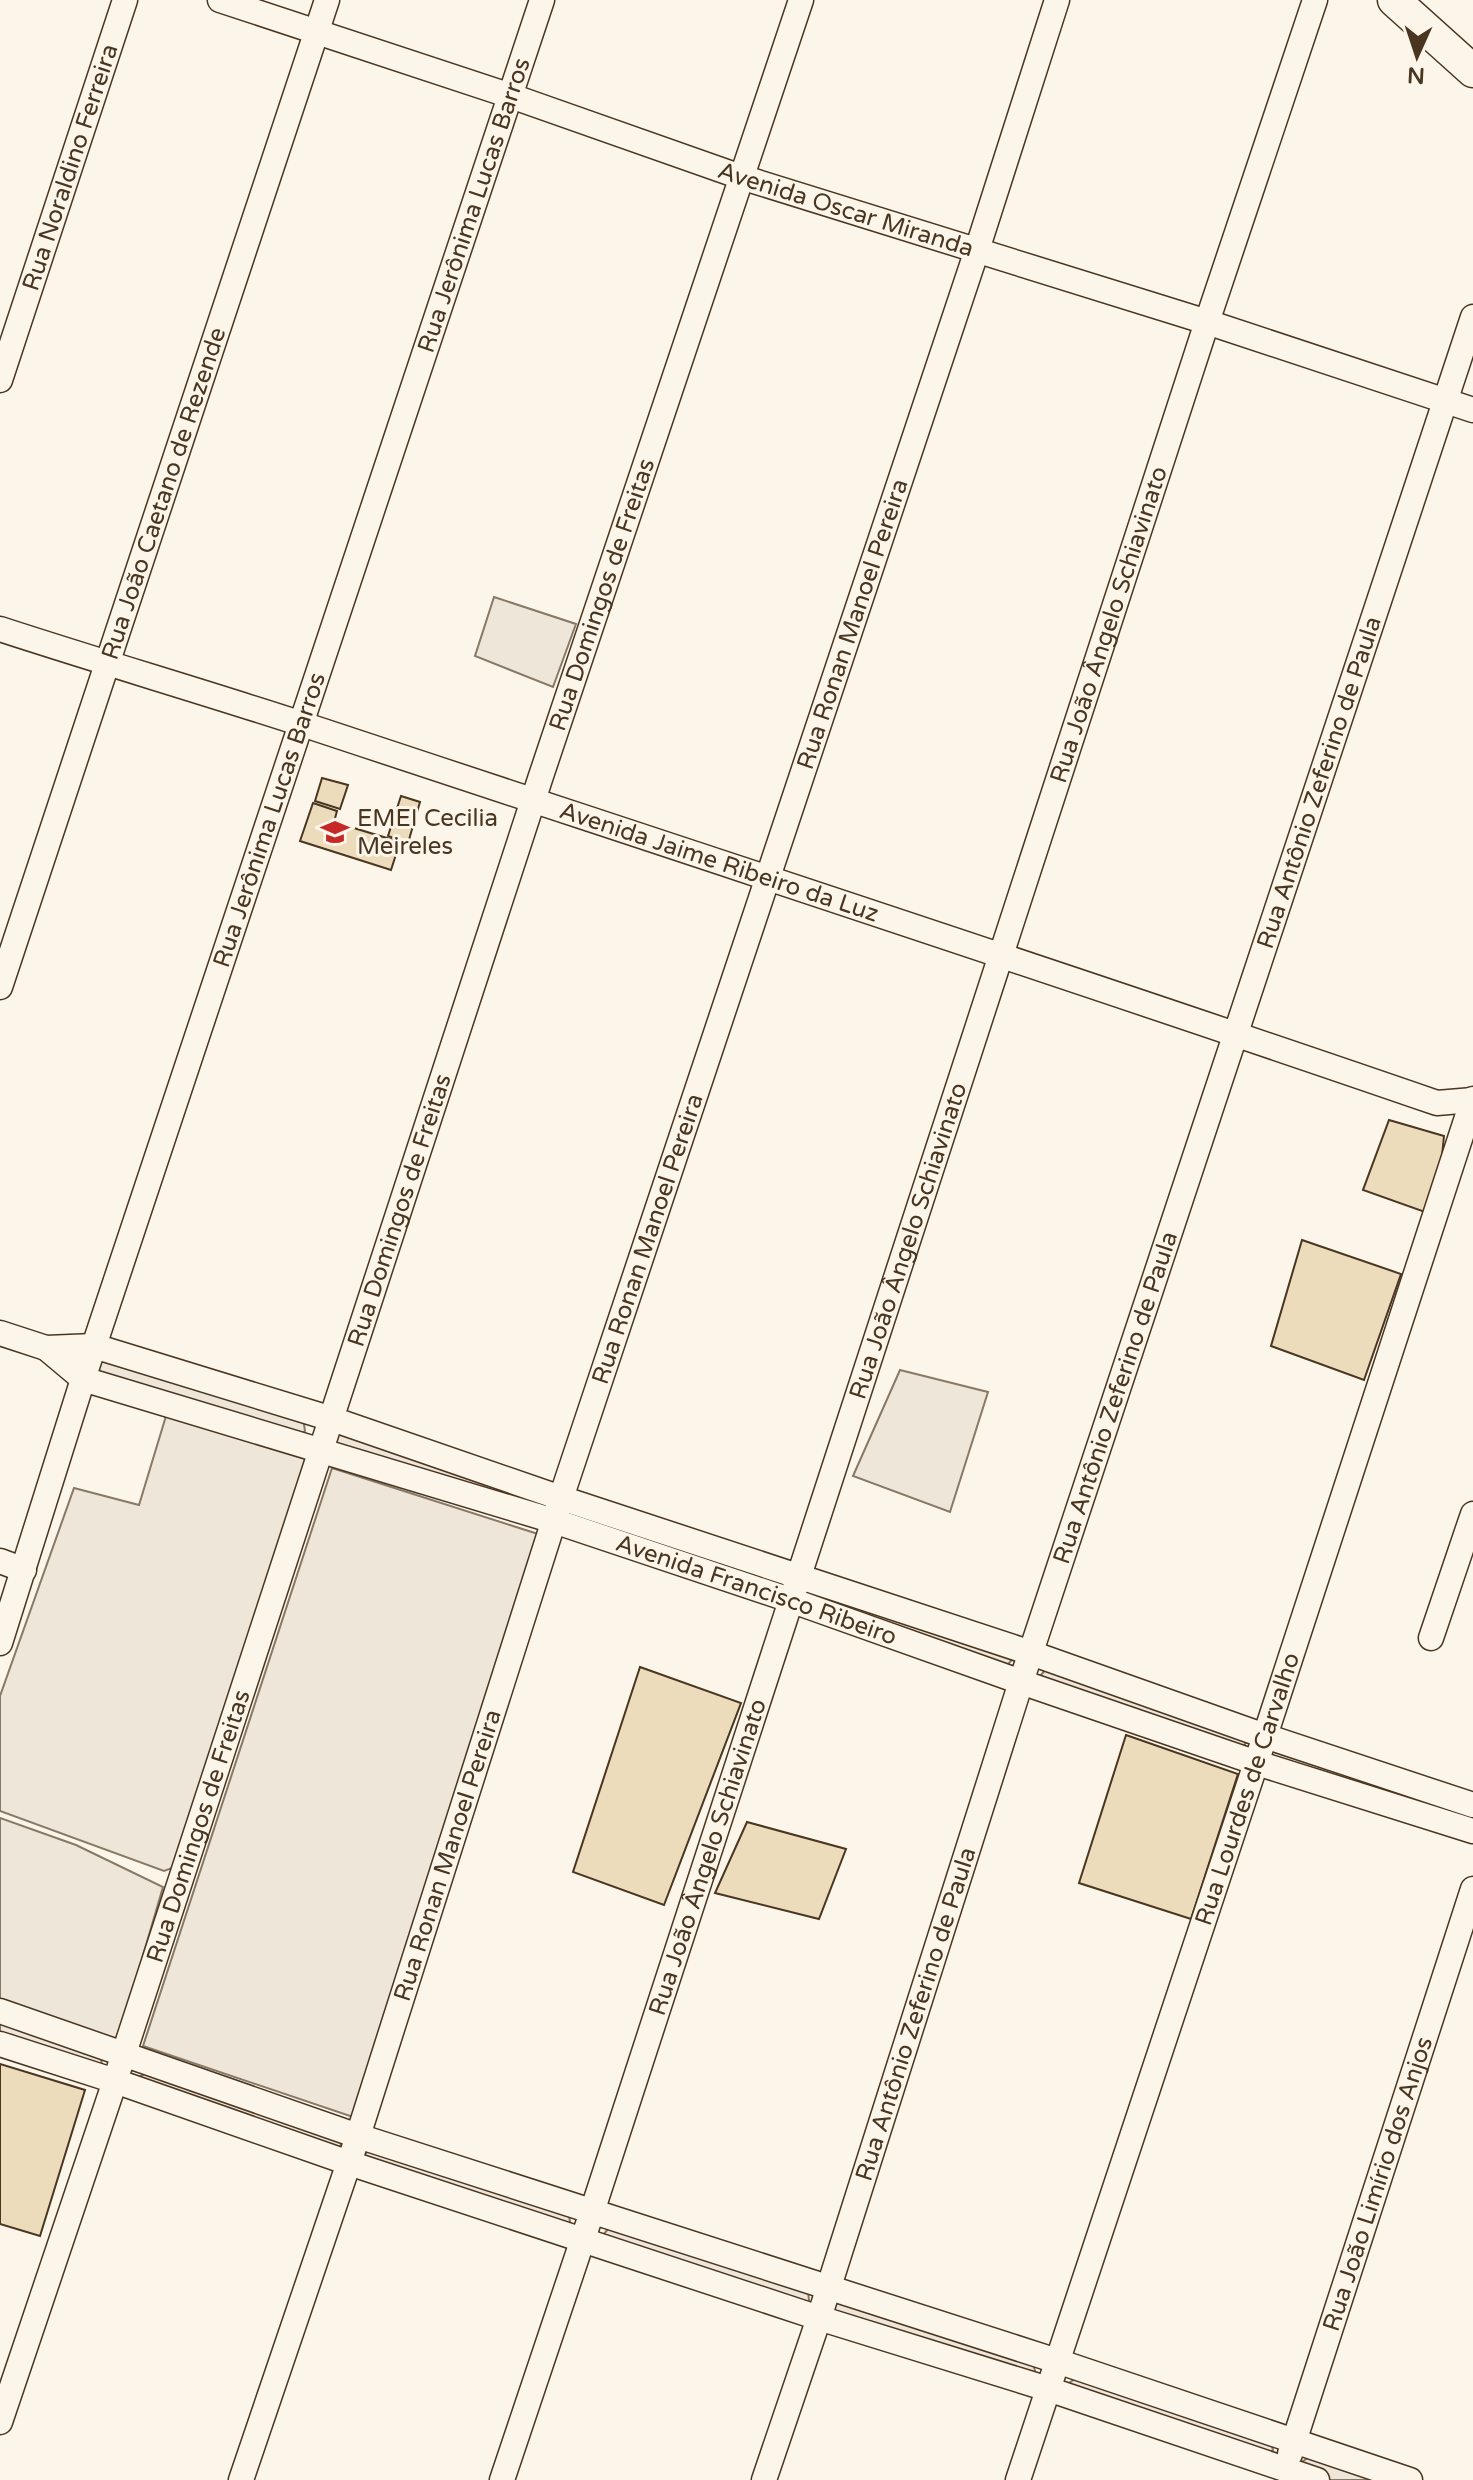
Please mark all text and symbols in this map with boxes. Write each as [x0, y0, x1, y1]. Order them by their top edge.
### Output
north arrow [1377, 16, 1457, 96]
street label: Rua Noraldino Ferreira [16, 40, 124, 294]
street label: Rua Jerônima Lucas Barros [411, 54, 536, 356]
text: N [1407, 62, 1426, 88]
street label: Avenida Oscar Miranda [714, 156, 977, 263]
street label: Rua João Caetano de Rezende [95, 324, 232, 663]
street label: Rua Domingos de Freitas [543, 455, 661, 734]
street label: Rua João Ângelo Schiavinato [1043, 463, 1174, 787]
street label: Rua Ronan Manoel Pereira [790, 475, 914, 773]
street label: Rua Antônio Zeferino de Paula [1250, 613, 1387, 952]
street label: Rua Jerônima Lucas Barros [207, 669, 332, 971]
street label: Avenida Jaime Ribeiro da Luz [556, 796, 882, 928]
place label: EMEI Cecilia Meireles [357, 804, 498, 861]
school or university icon: EMEI Cecilia Meireles [320, 817, 350, 847]
street label: Rua Domingos de Freitas [341, 1070, 457, 1350]
street label: Rua João Ângelo Schiavinato [843, 1079, 973, 1403]
street label: Rua Ronan Manoel Pereira [585, 1090, 709, 1388]
street label: Rua Antônio Zeferino de Paula [1047, 1228, 1184, 1567]
street label: Avenida Francisco Ribeiro [612, 1528, 901, 1651]
street label: Rua Lourdes de Carvalho [1189, 1649, 1306, 1929]
street label: Rua Domingos de Freitas [140, 1686, 256, 1966]
street label: Rua João Ângelo Schiavinato [642, 1695, 773, 2019]
street label: Rua Ronan Manoel Pereira [387, 1706, 507, 2005]
street label: Rua Antônio Zeferino de Paula [849, 1844, 982, 2184]
street label: Rua João Limírio dos Anjos [1316, 2033, 1439, 2335]

